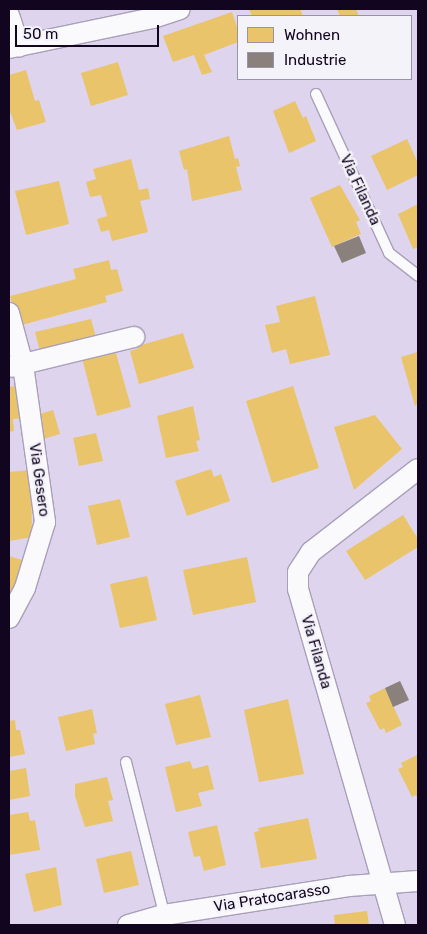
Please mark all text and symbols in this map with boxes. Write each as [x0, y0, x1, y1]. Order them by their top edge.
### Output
scale bar [18, 15, 161, 47]
legend [237, 15, 412, 80]
text: 50 m [23, 25, 58, 43]
text: Wohnen [284, 26, 340, 44]
text: Industrie [284, 51, 346, 69]
street label: Via Filanda [336, 152, 384, 228]
street label: Via Gesero [25, 442, 53, 518]
street label: Via Filanda [297, 613, 335, 691]
street label: Via Pratocarasso [213, 880, 331, 916]

